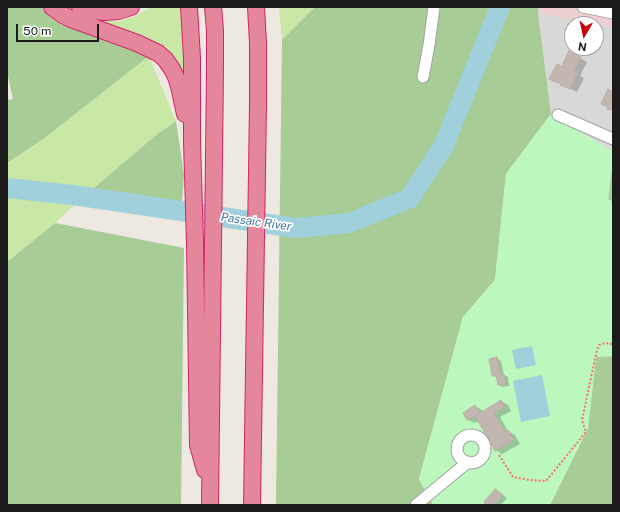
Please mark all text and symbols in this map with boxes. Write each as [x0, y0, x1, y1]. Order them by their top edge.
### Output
scale bar [18, 16, 101, 42]
north arrow [564, 16, 604, 56]
text: 50 m [23, 24, 51, 38]
text: N [577, 40, 587, 53]
water label: Passaic River [220, 210, 292, 234]

